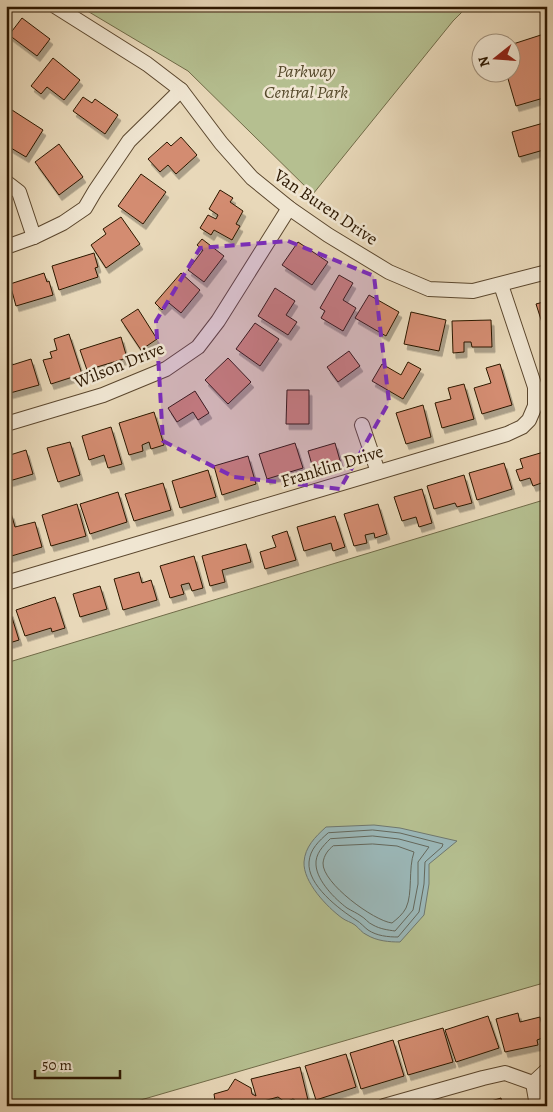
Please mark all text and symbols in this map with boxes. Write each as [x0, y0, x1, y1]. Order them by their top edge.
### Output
north arrow [470, 32, 520, 82]
text: N [473, 54, 495, 69]
park label: Parkway Central Park [264, 59, 348, 104]
street label: Van Buren Drive [269, 163, 383, 251]
street label: Wilson Drive [69, 336, 168, 394]
street label: Franklin Drive [278, 439, 386, 493]
scale bar [35, 1047, 120, 1079]
text: 50 m [42, 1055, 72, 1075]

